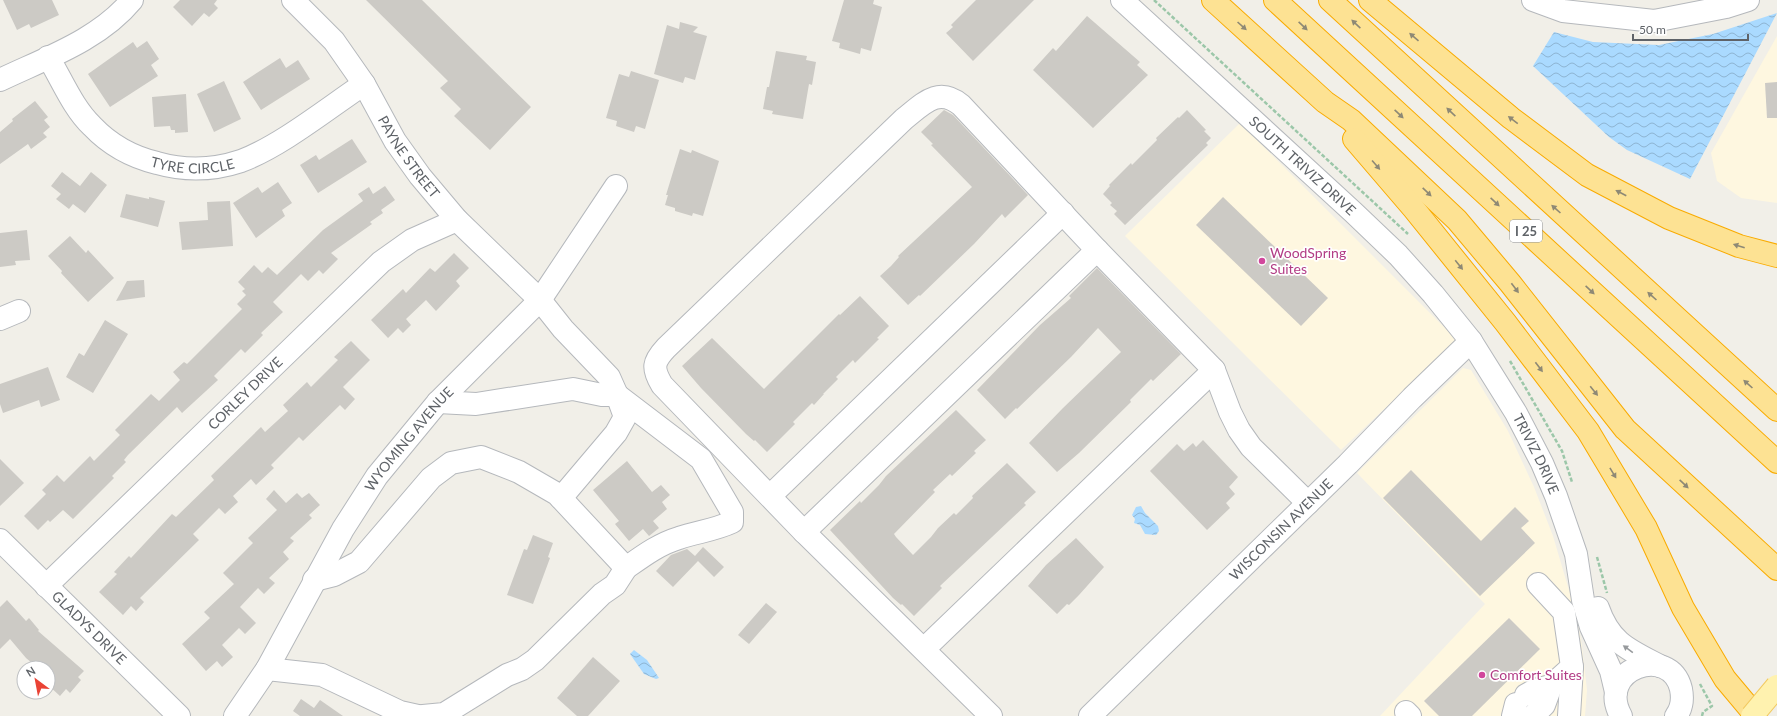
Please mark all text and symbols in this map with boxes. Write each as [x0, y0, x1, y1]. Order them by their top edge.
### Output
scale bar [1633, 16, 1748, 42]
one-way arrow [1351, 19, 1361, 29]
one-way arrow [1237, 22, 1247, 31]
one-way arrow [1298, 22, 1309, 31]
text: 50 m [1639, 22, 1666, 37]
one-way arrow [1408, 33, 1419, 42]
one-way arrow [1446, 108, 1456, 117]
one-way arrow [1394, 110, 1404, 119]
street label: PAYNE STREET [375, 112, 444, 202]
street label: SOUTH TRIVIZ DRIVE [1246, 112, 1360, 218]
one-way arrow [1508, 116, 1519, 124]
street label: TYRE CIRCLE [149, 153, 236, 177]
one-way arrow [1371, 159, 1380, 170]
one-way arrow [1422, 187, 1432, 197]
one-way arrow [1615, 190, 1627, 196]
one-way arrow [1490, 198, 1500, 207]
one-way arrow [1551, 204, 1561, 214]
road number: I 25 [1510, 220, 1542, 242]
one-way arrow [1733, 243, 1745, 249]
place label: WoodSpring Suites [1270, 244, 1346, 277]
marker: WoodSpring Suites [1257, 256, 1267, 266]
one-way arrow [1454, 259, 1463, 270]
one-way arrow [1510, 283, 1519, 294]
one-way arrow [1585, 286, 1596, 295]
one-way arrow [1647, 292, 1657, 301]
street label: CORLEY DRIVE [204, 353, 286, 433]
one-way arrow [1535, 361, 1543, 372]
one-way arrow [1743, 379, 1753, 389]
street label: WYOMING AVENUE [361, 383, 456, 494]
one-way arrow [1590, 386, 1598, 397]
street label: TRIVIZ DRIVE [1510, 410, 1563, 496]
one-way arrow [1610, 467, 1617, 479]
street label: WISCONSIN AVENUE [1225, 475, 1336, 583]
one-way arrow [1679, 480, 1689, 489]
street label: GLADYS DRIVE [49, 587, 130, 668]
one-way arrow [1623, 644, 1634, 653]
north arrow [16, 660, 56, 700]
text: N [23, 663, 37, 679]
place label: Comfort Suites [1490, 666, 1582, 683]
marker: Comfort Suites [1477, 670, 1487, 680]

